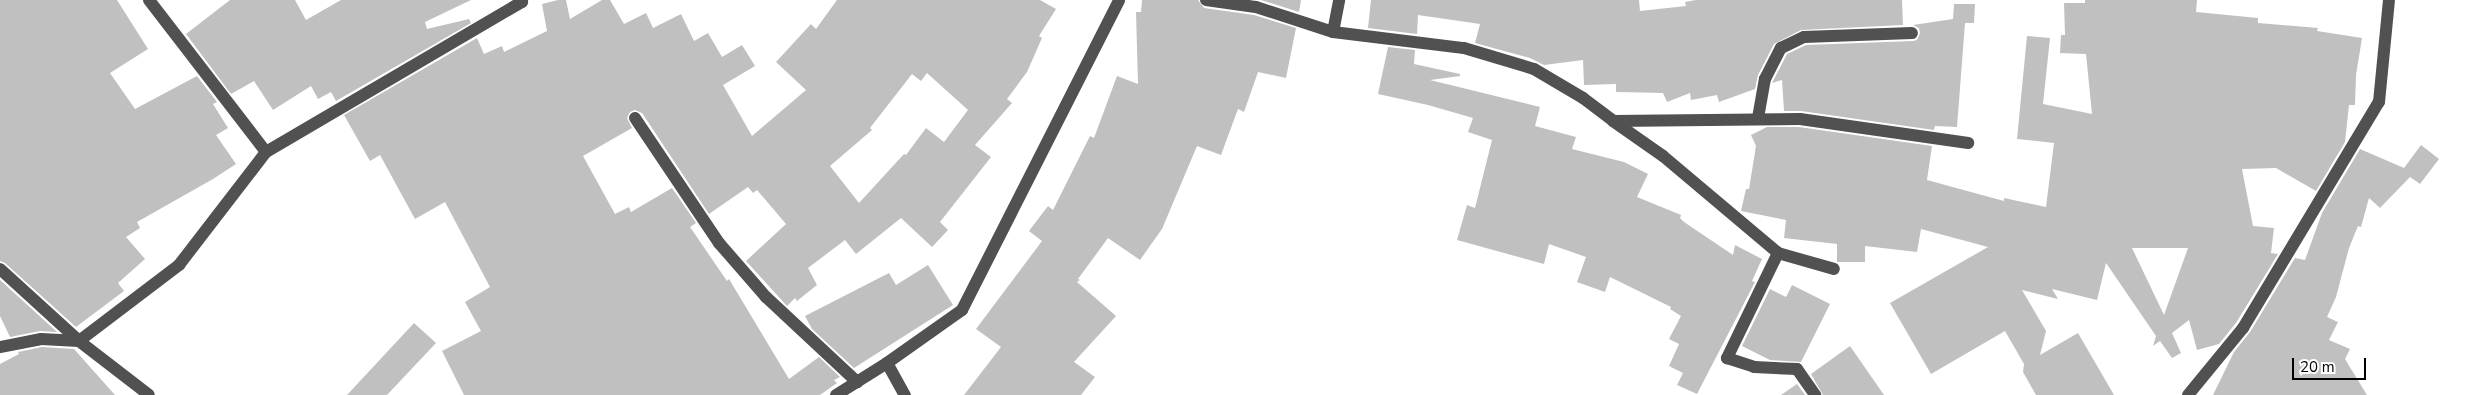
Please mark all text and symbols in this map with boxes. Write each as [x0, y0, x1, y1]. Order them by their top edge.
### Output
scale bar [2295, 348, 2369, 380]
text: 20 m [2300, 357, 2335, 377]

